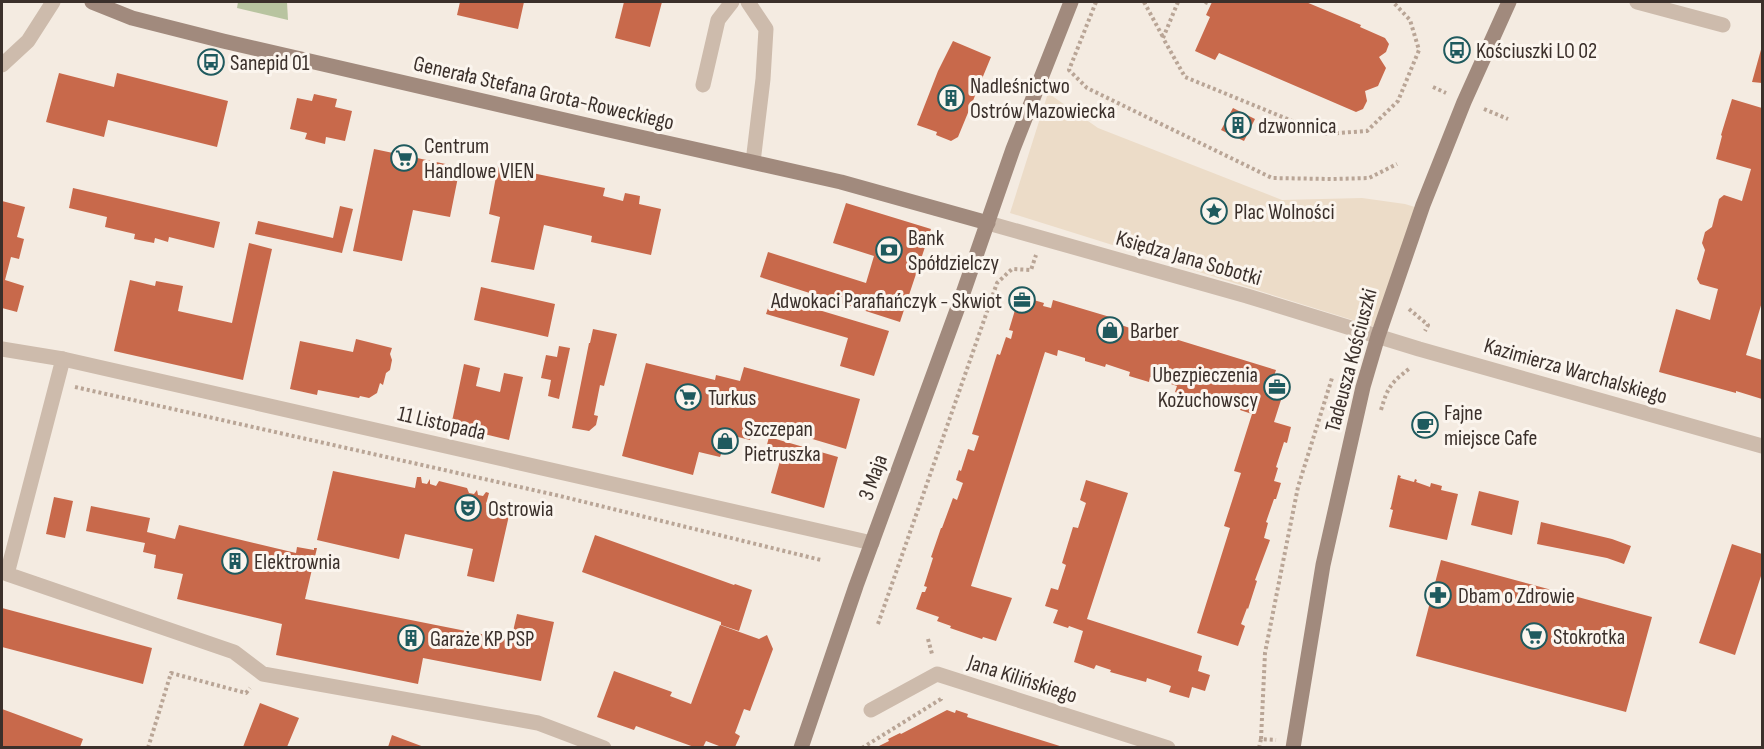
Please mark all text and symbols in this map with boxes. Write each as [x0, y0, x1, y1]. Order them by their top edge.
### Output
bus stop icon: Kościuszki LO 02 [1442, 35, 1472, 65]
place label: Kościuszki LO 02 [1476, 38, 1597, 65]
bus stop icon: Sanepid 01 [196, 47, 226, 77]
place label: Sanepid 01 [230, 50, 310, 77]
street label: Generała Stefana Grota-Roweckiego [411, 50, 677, 137]
place label: Nadleśnictwo Ostrów Mazowiecka [970, 73, 1115, 125]
building icon: Nadleśnictwo Ostrów Mazowiecka [936, 83, 966, 113]
building icon: dzwonnica [1223, 110, 1253, 140]
place label: dzwonnica [1258, 113, 1336, 140]
place label: Centrum Handlowe VIEN [424, 133, 535, 185]
supermarket icon: Centrum Handlowe VIEN [389, 143, 419, 173]
place icon: Plac Wolności [1199, 196, 1229, 226]
place label: Plac Wolności [1234, 199, 1335, 226]
place label: Bank Spółdzielczy [908, 225, 1000, 277]
street label: Księdza Jana Sobotki [1113, 225, 1264, 292]
bank icon: Bank Spółdzielczy [874, 235, 904, 265]
office icon: Adwokaci Parafiańczyk - Skwiot [1007, 285, 1037, 315]
street label: Tadeusza Kościuszki [1319, 286, 1384, 435]
place label: Adwokaci Parafiańczyk - Skwiot [770, 288, 1002, 315]
shop icon: Barber [1095, 315, 1125, 345]
place label: Barber [1130, 318, 1179, 345]
street label: Kazimierza Warchalskiego [1481, 332, 1670, 411]
place label: Ubezpieczenia Kożuchowscy [1152, 362, 1259, 414]
office icon: Ubezpieczenia Kożuchowscy [1262, 372, 1292, 402]
supermarket icon: Turkus [673, 382, 703, 412]
place label: Turkus [708, 385, 756, 412]
street label: 11 Listopada [395, 400, 489, 447]
place label: Fajne miejsce Cafe [1444, 400, 1537, 452]
cafe icon: Fajne miejsce Cafe [1410, 410, 1440, 440]
place label: Szczepan Pietruszka [744, 416, 821, 468]
shop icon: Szczepan Pietruszka [710, 426, 740, 456]
street label: 3 Maja [853, 451, 894, 504]
theatre icon: Ostrowia [453, 493, 483, 523]
place label: Ostrowia [488, 496, 553, 523]
building icon: Elektrownia [220, 546, 250, 576]
place label: Elektrownia [254, 549, 340, 576]
pharmacy icon: Dbam o Zdrowie [1423, 580, 1453, 610]
place label: Dbam o Zdrowie [1458, 583, 1575, 610]
supermarket icon: Stokrotka [1519, 621, 1549, 651]
building icon: Garaże KP PSP [396, 623, 426, 653]
place label: Stokrotka [1553, 624, 1625, 651]
place label: Garaże KP PSP [430, 626, 534, 653]
street label: Jana Kilińskiego [963, 649, 1081, 710]

